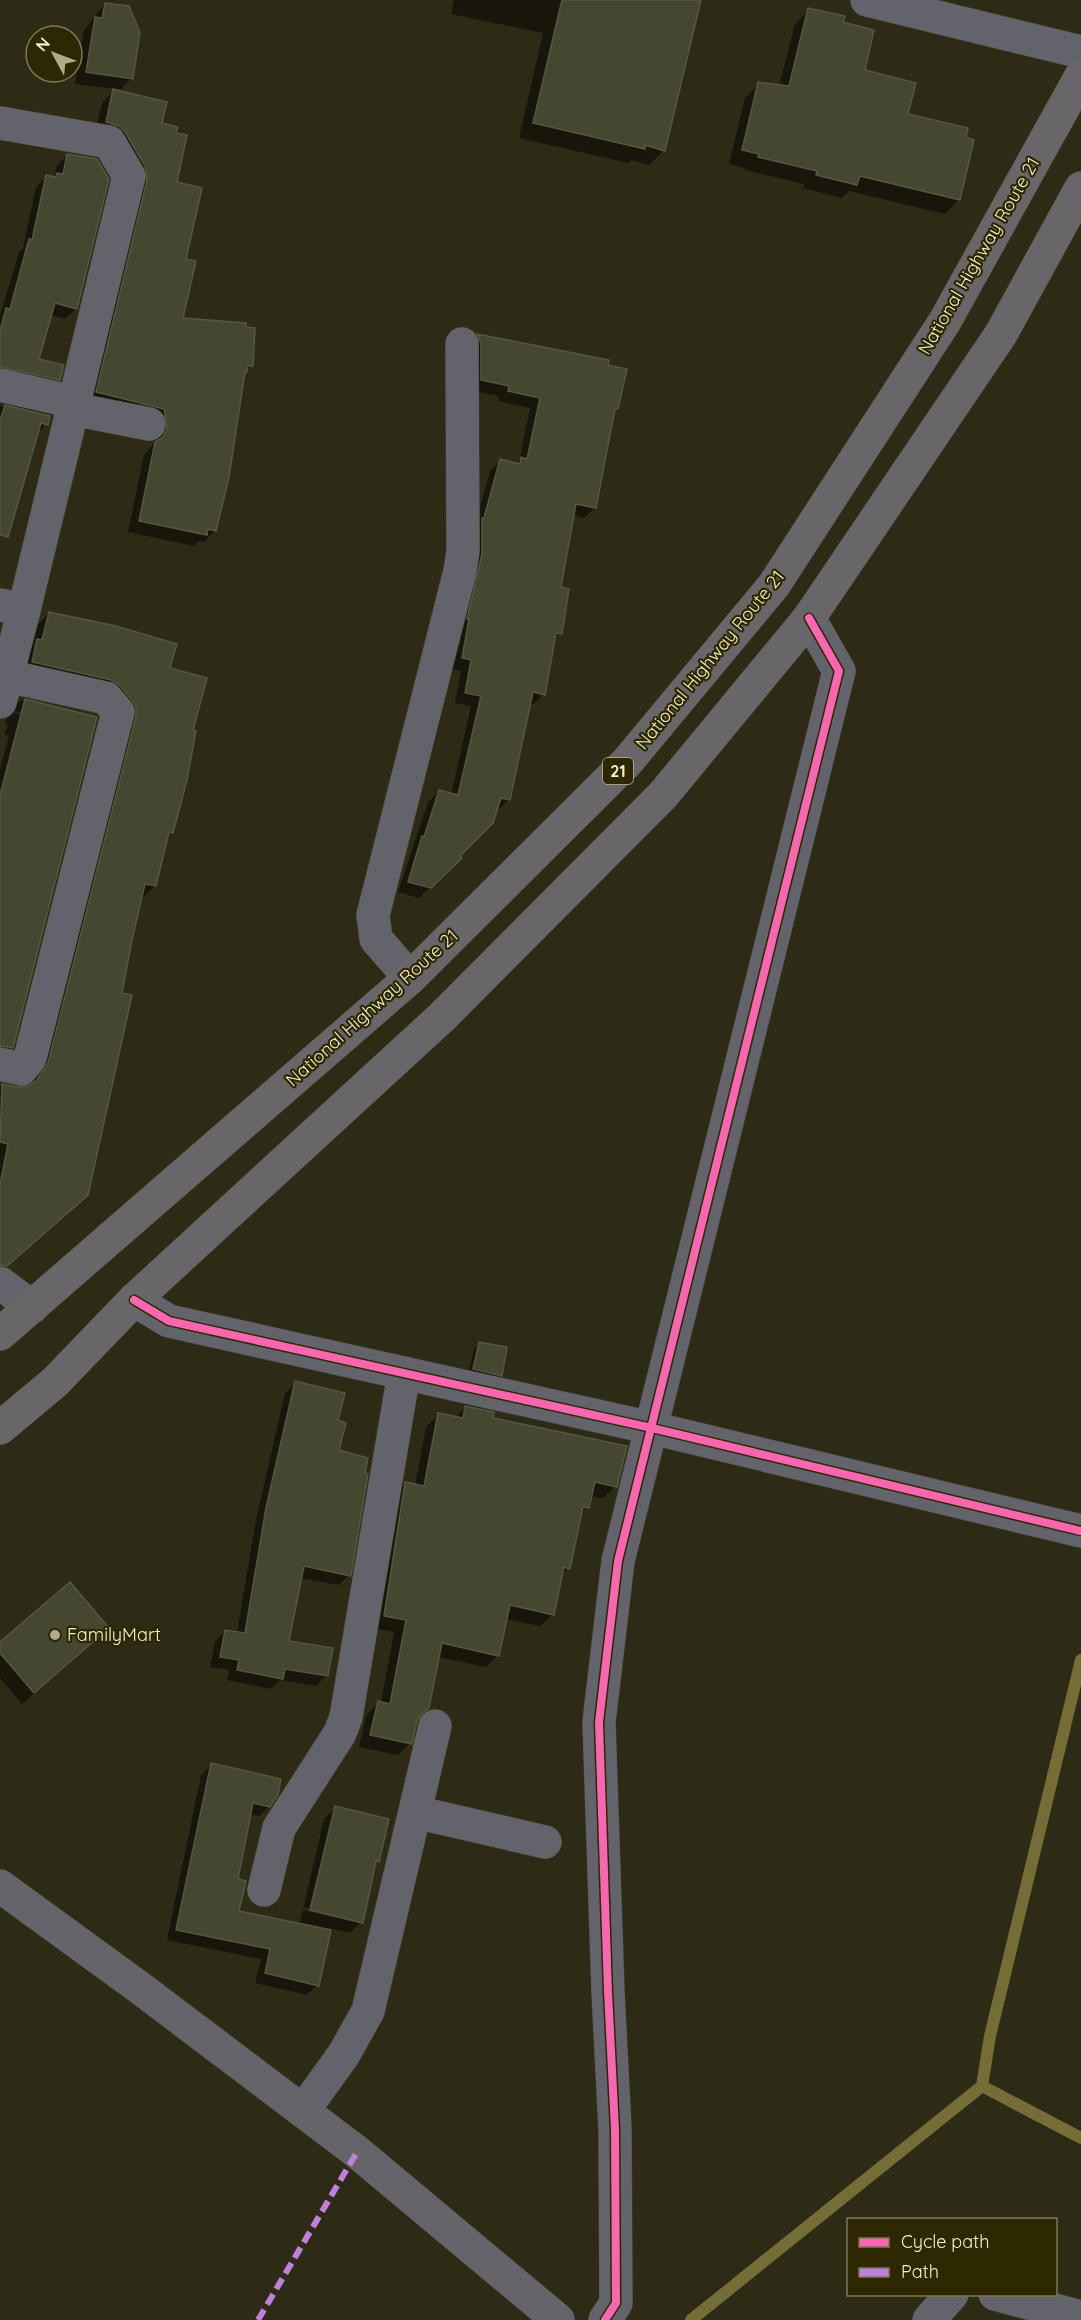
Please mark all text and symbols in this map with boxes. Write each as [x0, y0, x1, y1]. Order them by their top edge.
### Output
north arrow [24, 24, 84, 84]
text: N [31, 33, 54, 55]
street label: National Highway Route 21 [913, 153, 1045, 358]
street label: National Highway Route 21 [630, 565, 789, 754]
road number: 21 [603, 758, 633, 784]
street label: National Highway Route 21 [281, 924, 463, 1091]
place label: FamilyMart [67, 1623, 161, 1646]
marker: FamilyMart [48, 1628, 62, 1642]
legend [847, 2218, 1057, 2296]
text: Cycle path [901, 2230, 989, 2253]
text: Path [901, 2260, 939, 2283]

